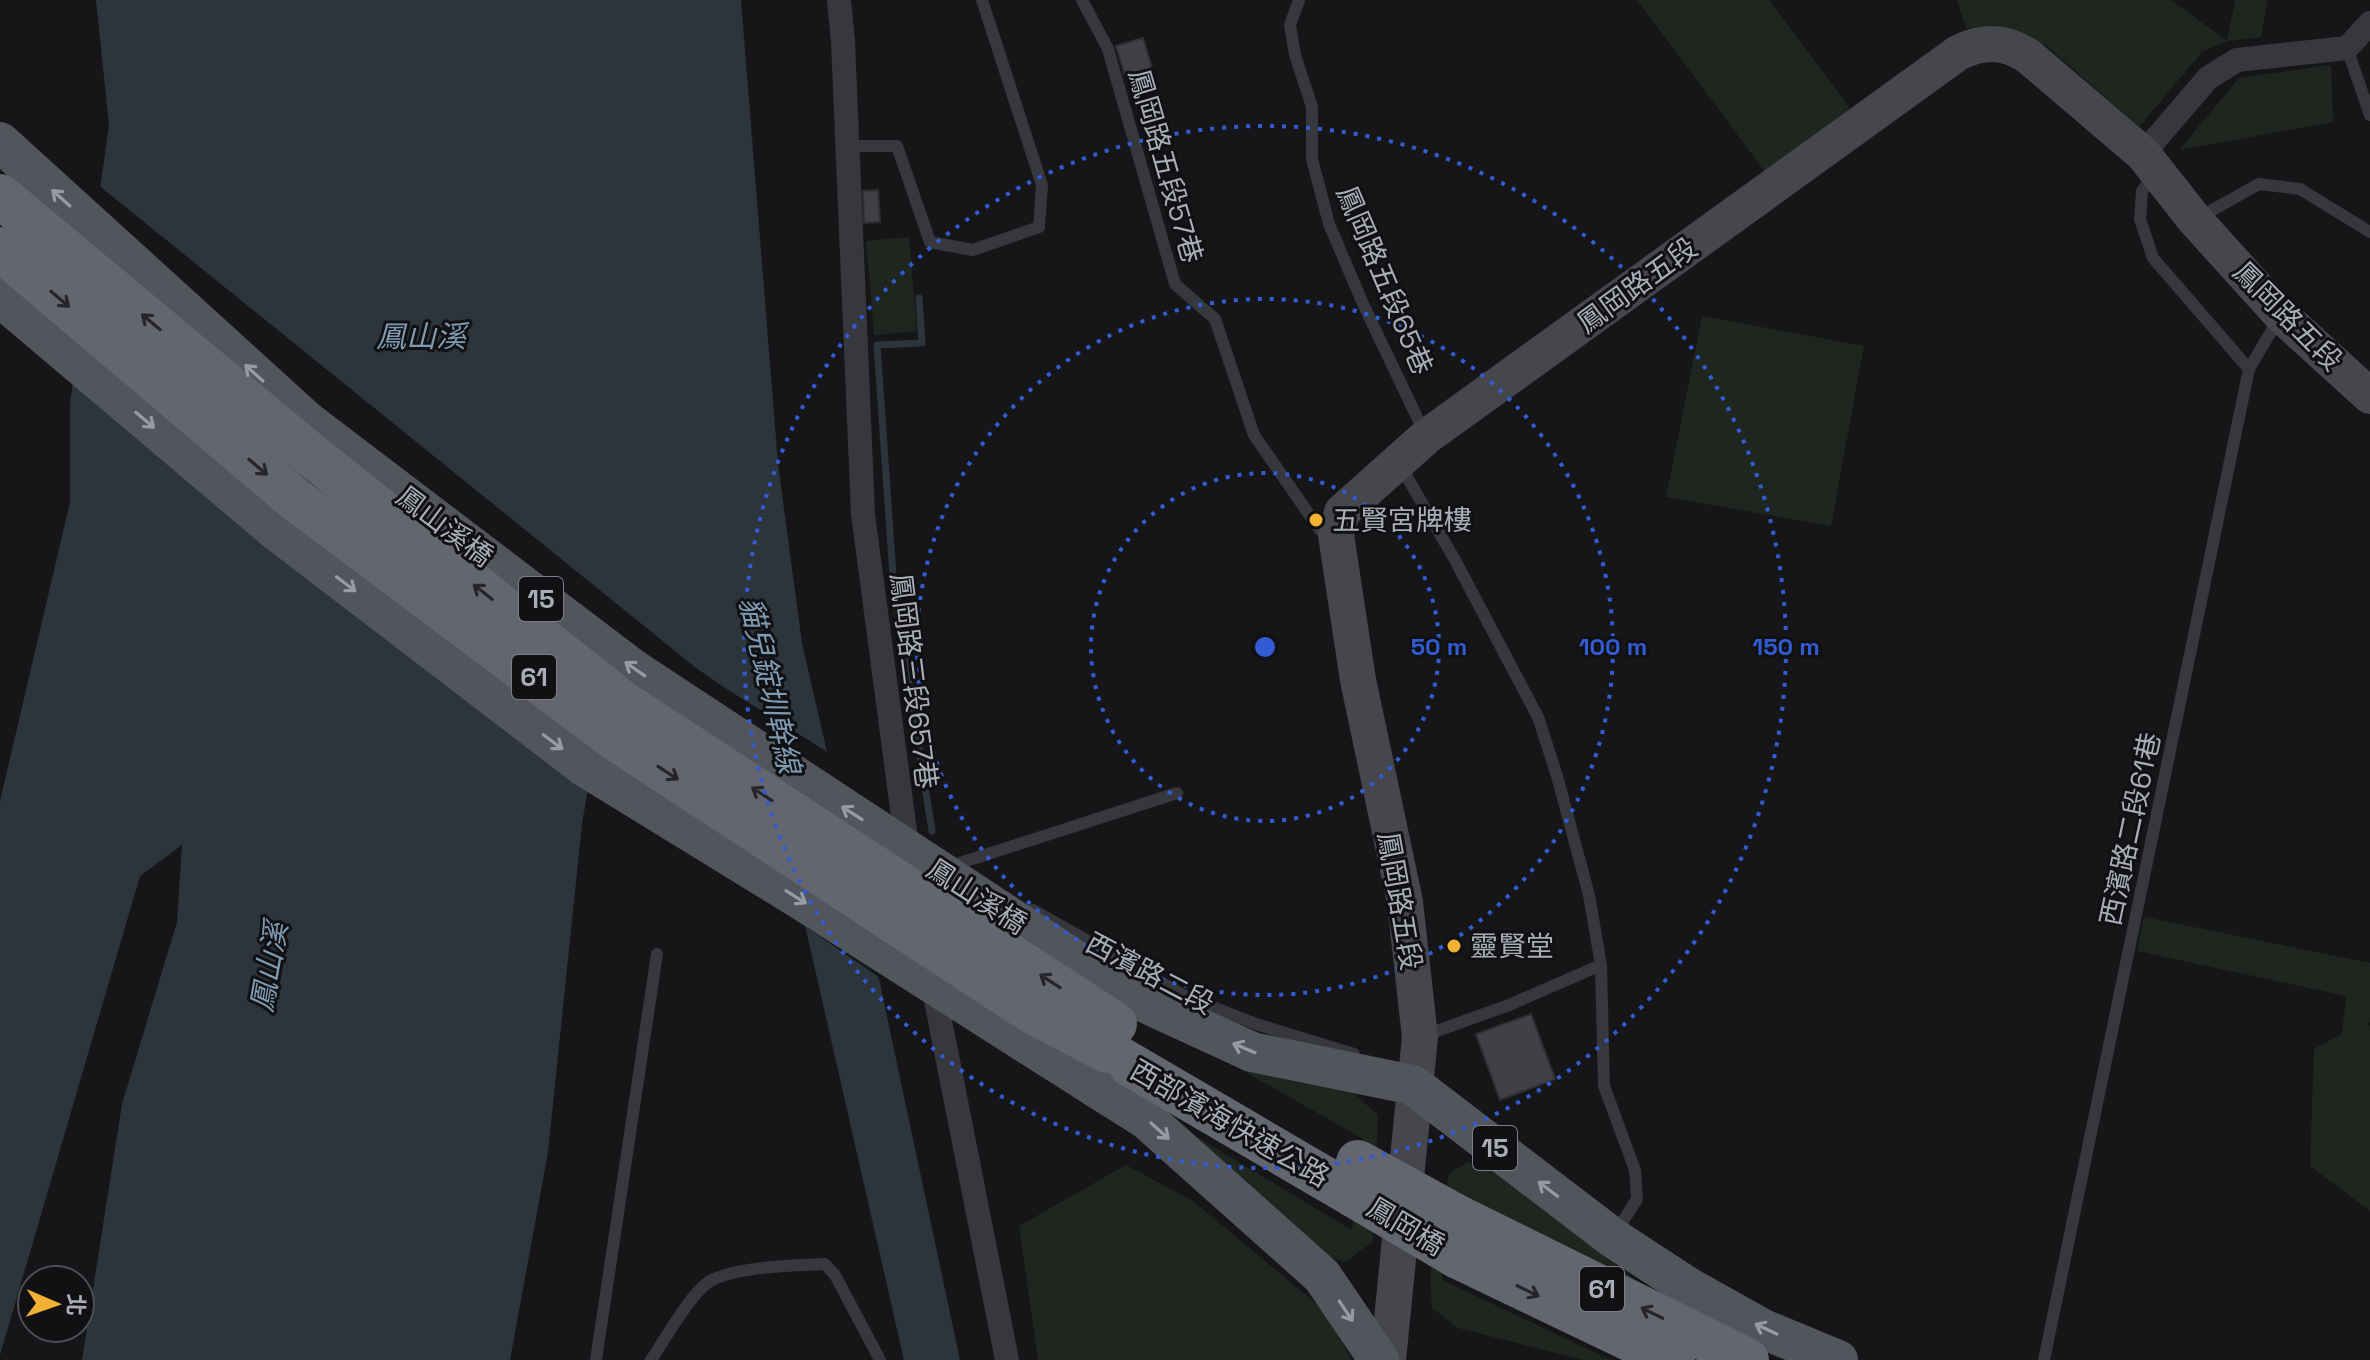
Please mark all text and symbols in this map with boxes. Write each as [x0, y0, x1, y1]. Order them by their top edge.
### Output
street label: 鳳岡路五段57巷 [1121, 65, 1211, 267]
street label: 鳳岡路五段65巷 [1329, 180, 1441, 380]
one-way arrow [51, 188, 71, 207]
street label: 鳳岡路五段 [1570, 229, 1704, 341]
street label: 鳳岡路五段 [2226, 254, 2350, 378]
one-way arrow [49, 290, 69, 308]
one-way arrow [142, 313, 162, 331]
water label: 鳳山溪 [376, 317, 470, 356]
one-way arrow [244, 364, 264, 382]
one-way arrow [134, 411, 155, 429]
one-way arrow [247, 458, 268, 476]
street label: 鳳山溪橋 [389, 478, 501, 574]
place label: 五賢宮牌樓 [1332, 502, 1472, 538]
marker: 五賢宮牌樓 [1307, 511, 1325, 529]
street label: 鳳岡路三段657巷 [883, 571, 945, 791]
one-way arrow [335, 576, 356, 593]
road number: 15 [519, 577, 563, 621]
one-way arrow [473, 584, 494, 601]
water label: 貓兒錠圳幹線 [731, 593, 810, 780]
text: 50 m [1411, 631, 1467, 662]
text: 100 m [1579, 631, 1647, 662]
text: 150 m [1752, 631, 1820, 662]
centre of rings [1251, 633, 1279, 661]
road number: 61 [512, 655, 556, 699]
one-way arrow [625, 661, 647, 678]
street label: 西濱路二段61巷 [2092, 729, 2168, 929]
one-way arrow [542, 734, 563, 751]
one-way arrow [656, 766, 679, 782]
one-way arrow [751, 785, 774, 801]
one-way arrow [842, 805, 864, 821]
street label: 鳳岡路五段 [1370, 829, 1430, 973]
street label: 鳳山溪橋 [920, 850, 1034, 942]
one-way arrow [784, 889, 807, 905]
water label: 鳳山溪 [242, 915, 297, 1015]
street label: 西濱路二段 [1080, 924, 1220, 1022]
place label: 靈賢堂 [1470, 928, 1554, 964]
marker: 靈賢堂 [1445, 937, 1463, 955]
one-way arrow [1039, 973, 1062, 989]
one-way arrow [1232, 1039, 1256, 1054]
street label: 西部濱海快速公路 [1124, 1051, 1336, 1195]
one-way arrow [1149, 1122, 1169, 1140]
road number: 15 [1473, 1126, 1517, 1170]
one-way arrow [1538, 1180, 1559, 1197]
street label: 鳳岡橋 [1361, 1189, 1451, 1263]
north arrow [16, 1264, 96, 1344]
road number: 61 [1580, 1267, 1624, 1311]
one-way arrow [1516, 1284, 1540, 1299]
text: 北 [62, 1293, 90, 1316]
one-way arrow [1338, 1299, 1354, 1321]
one-way arrow [1640, 1305, 1664, 1320]
one-way arrow [1755, 1321, 1779, 1336]

